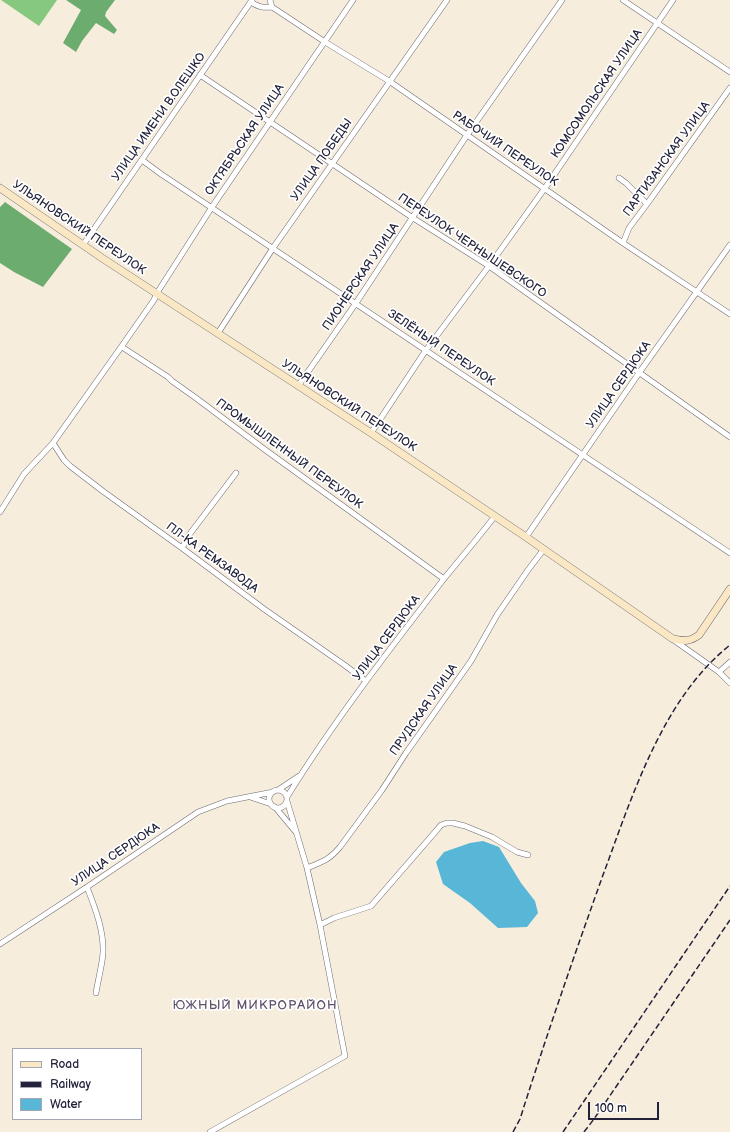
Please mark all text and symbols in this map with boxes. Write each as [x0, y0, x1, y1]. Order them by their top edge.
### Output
street label: КОМСОМОЛЬСКАЯ УЛИЦА [548, 27, 646, 161]
street label: УЛИЦА ИМЕНИ В.ОЛЕШКО [109, 50, 209, 184]
street label: ОКТЯБРЬСКАЯ УЛИЦА [202, 82, 288, 198]
street label: ПАРТИЗАНСКАЯ УЛИЦА [620, 99, 714, 219]
street label: РАБОЧИЙ ПЕРЕУЛОК [449, 108, 561, 190]
street label: УЛИЦА ПОБЕДЫ [288, 116, 356, 204]
street label: УЛЬЯНОВСКИЙ ПЕРЕУЛОК [10, 178, 148, 278]
street label: ПЕРЕУЛОК ЧЕРНЫШЕВСКОГО [395, 191, 549, 301]
street label: ПИОНЕРСКАЯ УЛИЦА [320, 221, 402, 333]
street label: ЗЕЛЁНЫЙ ПЕРЕУЛОК [385, 307, 497, 389]
street label: УЛИЦА СЕРДЮКА [584, 339, 654, 431]
street label: УЛЬЯНОВСКИЙ ПЕРЕУЛОК [279, 357, 419, 455]
street label: ПРОМЫШЛЕННЫЙ ПЕРЕУЛОК [213, 396, 365, 512]
street label: ПЛ-КА РЕМЗАВОДА [163, 520, 261, 596]
street label: УЛИЦА СЕРДЮКА [350, 593, 424, 683]
street label: ПРУДСКАЯ УЛИЦА [387, 661, 461, 759]
street label: УЛИЦА СЕРДЮКА [69, 820, 163, 890]
district label: ЮЖНЫЙ МИКРОРАЙОН [172, 998, 338, 1014]
legend [12, 1048, 142, 1120]
text: Road [50, 1057, 79, 1072]
text: Railway [50, 1077, 91, 1092]
scale bar [590, 1094, 661, 1120]
text: Water [50, 1097, 82, 1112]
text: 100 m [595, 1101, 627, 1116]

